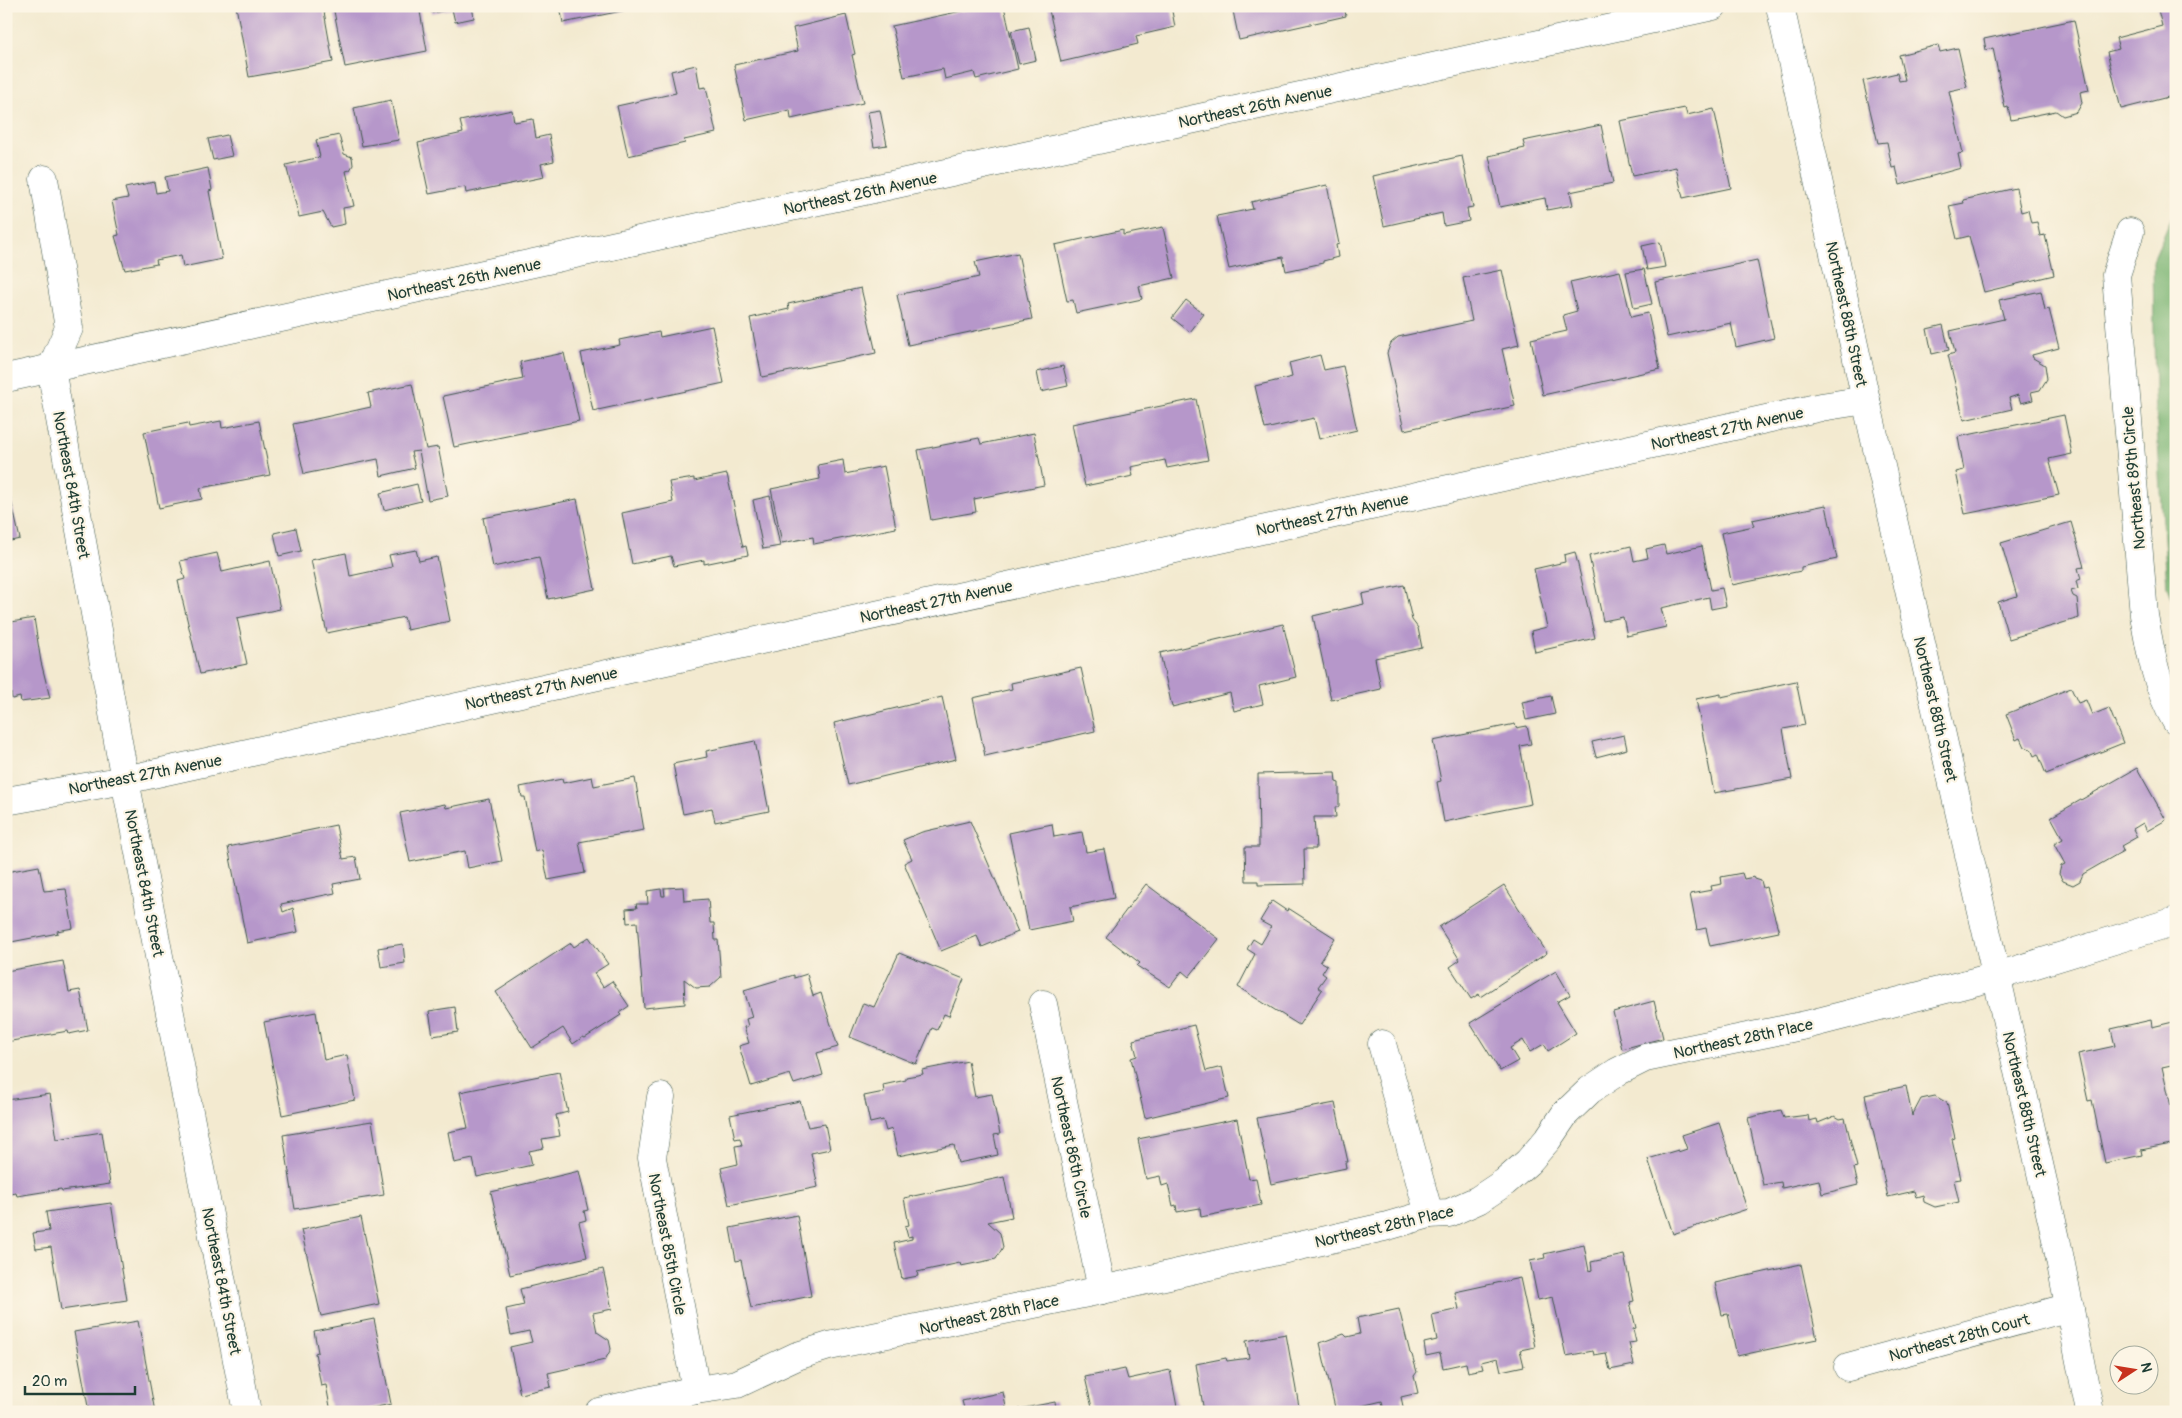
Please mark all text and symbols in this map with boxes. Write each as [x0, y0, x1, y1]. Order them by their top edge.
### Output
street label: Northeast 26th Avenue [1177, 81, 1334, 133]
street label: Northeast 26th Avenue [782, 168, 939, 220]
street label: Northeast 88th Street [1821, 240, 1871, 389]
street label: Northeast 26th Avenue [386, 254, 543, 306]
street label: Northeast 27th Avenue [1649, 403, 1805, 455]
street label: Northeast 89th Circle [2118, 405, 2150, 550]
street label: Northeast 84th Street [48, 410, 94, 561]
street label: Northeast 27th Avenue [1254, 489, 1410, 541]
street label: Northeast 27th Avenue [858, 576, 1014, 628]
street label: Northeast 88th Street [1909, 635, 1962, 784]
street label: Northeast 27th Avenue [463, 663, 619, 715]
street label: Northeast 27th Avenue [67, 750, 224, 800]
street label: Northeast 84th Street [120, 808, 168, 959]
street label: Northeast 28th Place [1672, 1014, 1815, 1064]
street label: Northeast 88th Street [1998, 1030, 2051, 1179]
street label: Northeast 86th Circle [1046, 1074, 1096, 1220]
street label: Northeast 85th Circle [643, 1172, 691, 1317]
street label: Northeast 28th Place [1313, 1201, 1456, 1253]
street label: Northeast 84th Street [197, 1206, 245, 1357]
street label: Northeast 28th Place [918, 1290, 1061, 1340]
street label: Northeast 28th Court [1887, 1309, 2032, 1366]
north arrow [2110, 1346, 2160, 1396]
text: N [2137, 1361, 2156, 1374]
scale bar [25, 1363, 135, 1395]
text: 20 m [32, 1372, 67, 1391]

